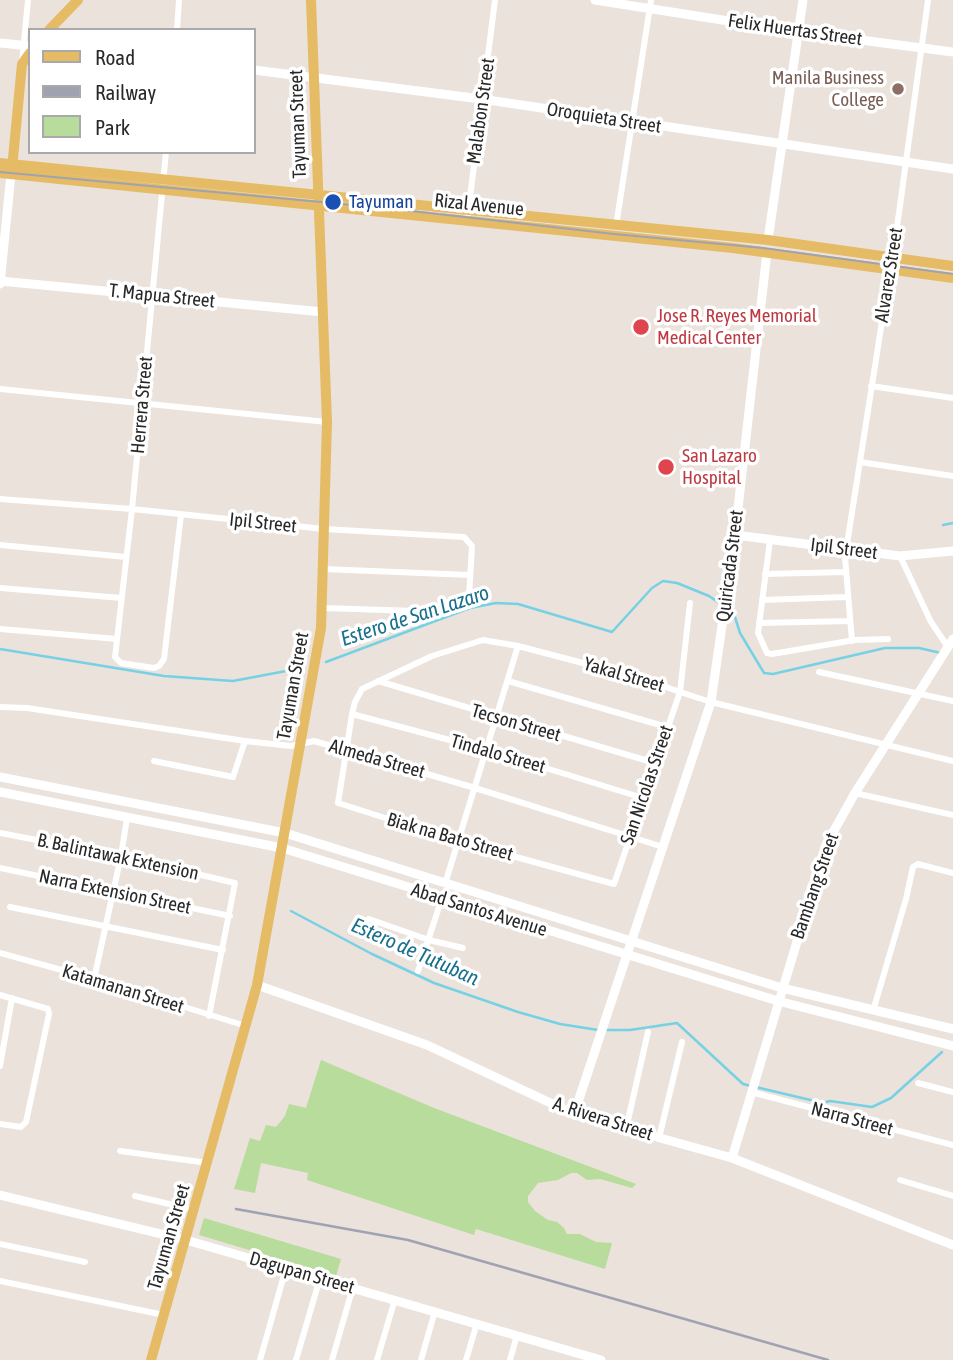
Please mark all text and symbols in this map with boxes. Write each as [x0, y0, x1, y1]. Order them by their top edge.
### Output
street label: Felix Huertas Street [726, 9, 864, 51]
legend [28, 28, 256, 154]
text: Road [95, 45, 135, 69]
street label: Malabon Street [462, 56, 500, 166]
place label: Manila Business College [772, 67, 884, 111]
street label: Tayuman Street [285, 69, 311, 179]
text: Railway [95, 80, 156, 104]
marker: Manila Business College [890, 81, 906, 97]
street label: Oroquieta Street [545, 98, 663, 138]
text: Park [95, 115, 130, 139]
street label: Rizal Avenue [433, 189, 525, 221]
place label: Tayuman [349, 191, 414, 213]
marker: Tayuman [323, 192, 343, 212]
street label: Alvarez Street [870, 226, 908, 324]
street label: T. Mapua Street [108, 279, 216, 313]
place label: Jose R. Reyes Memorial Medical Center [657, 305, 817, 349]
marker: Jose R. Reyes Memorial Medical Center [631, 317, 651, 337]
street label: Herrera Street [126, 355, 158, 455]
place label: San Lazaro Hospital [682, 445, 757, 489]
marker: San Lazaro Hospital [656, 457, 676, 477]
street label: Ipil Street [228, 508, 298, 538]
street label: Quiricada Street [712, 509, 748, 623]
street label: Ipil Street [809, 534, 879, 564]
water label: Estero de San Lazaro [338, 580, 492, 652]
street label: Tayuman Street [272, 630, 314, 742]
street label: Yakal Street [581, 653, 667, 697]
street label: Tecson Street [469, 699, 563, 747]
street label: San Nicolas Street [616, 722, 678, 848]
street label: Tindalo Street [448, 730, 548, 778]
street label: Almeda Street [326, 734, 428, 784]
street label: Biak na Bato Street [384, 808, 516, 866]
street label: B. Balintawak Extension [35, 829, 201, 885]
street label: Bambang Street [786, 830, 844, 942]
street label: Narra Extension Street [37, 865, 193, 919]
street label: Abad Santos Avenue [408, 878, 550, 942]
water label: Estero de Tutuban [347, 913, 483, 991]
street label: Katamanan Street [59, 960, 187, 1018]
street label: A. Rivera Street [550, 1092, 656, 1146]
street label: Narra Street [808, 1097, 896, 1141]
street label: Tayuman Street [143, 1182, 195, 1292]
street label: Dagupan Street [247, 1247, 357, 1299]

